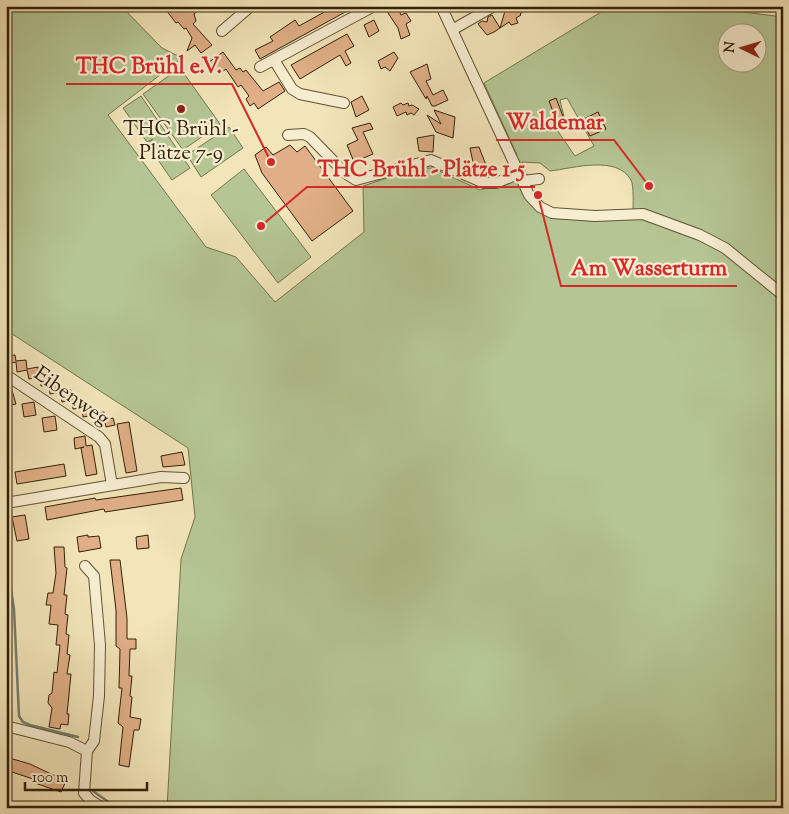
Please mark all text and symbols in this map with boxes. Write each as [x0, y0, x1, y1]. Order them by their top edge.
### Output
north arrow [716, 22, 766, 72]
text: N [721, 41, 741, 53]
callout: THC Brühl e.V. [66, 47, 232, 84]
text: THC Brühl e.V. [76, 52, 222, 84]
marker: THC Brühl - Plätze 7-9 [175, 103, 187, 115]
callout: Waldemar [496, 103, 614, 140]
text: Waldemar [506, 108, 605, 140]
place label: THC Brühl - Plätze 7-9 [123, 115, 239, 169]
callout: THC Brühl - Plätze 1-5 [307, 150, 535, 187]
text: THC Brühl - Plätze 1-5 [317, 155, 525, 187]
callout: Am Wasserturm [561, 249, 737, 286]
text: Am Wasserturm [571, 254, 728, 286]
street label: Eibenweg [27, 360, 115, 434]
scale bar [25, 759, 148, 791]
text: 100 m [32, 768, 69, 789]

